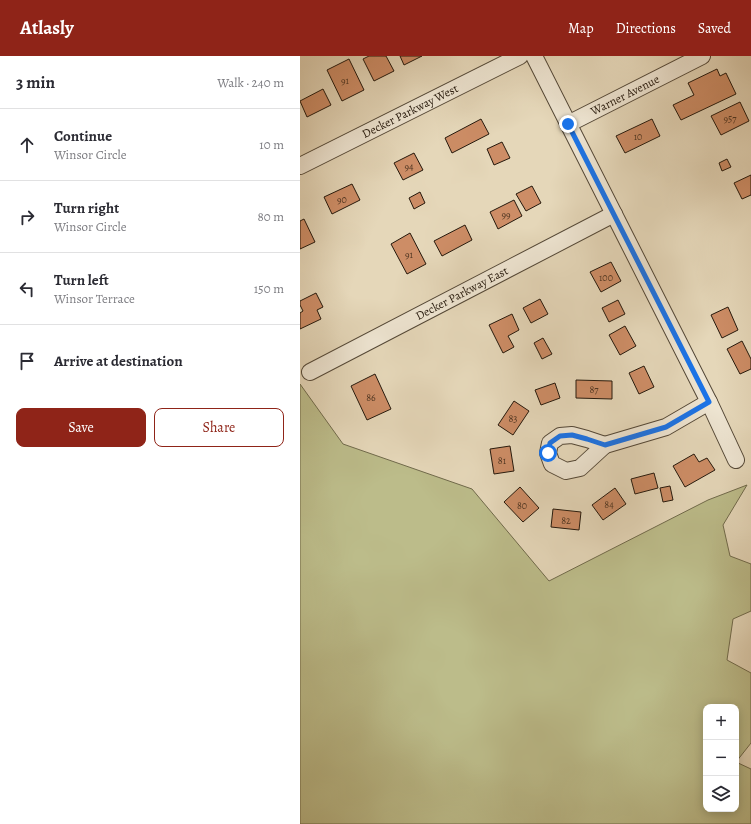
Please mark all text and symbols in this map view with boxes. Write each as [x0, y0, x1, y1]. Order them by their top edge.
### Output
text: Atlasly [20, 15, 74, 41]
text: Map [568, 19, 594, 38]
text: Directions [616, 19, 676, 38]
text: Saved [698, 19, 731, 38]
text: 3 min [16, 71, 55, 94]
street label: Warner Avenue [587, 71, 662, 120]
text: Walk · 240 m [217, 74, 284, 91]
house number: 91 [341, 74, 350, 87]
street label: Decker Parkway West [359, 80, 461, 142]
house number: 957 [723, 112, 737, 125]
route end [559, 115, 577, 133]
text: Continue [54, 126, 112, 146]
house number: 10 [634, 130, 642, 143]
icon: ahead [16, 134, 38, 156]
text: 10 m [259, 136, 284, 153]
text: Winsor Circle [54, 146, 127, 163]
house number: 94 [404, 160, 414, 173]
house number: 90 [337, 193, 347, 206]
text: Turn right [54, 198, 119, 218]
icon: right [16, 206, 38, 228]
text: 80 m [257, 208, 284, 225]
house number: 99 [501, 208, 511, 221]
text: Winsor Circle [54, 218, 127, 235]
house number: 91 [405, 248, 414, 261]
street label: Decker Parkway East [413, 262, 511, 324]
text: Turn left [54, 270, 109, 290]
house number: 100 [599, 271, 613, 284]
icon: left [16, 278, 38, 300]
text: 150 m [254, 280, 284, 297]
text: Winsor Terrace [54, 290, 135, 307]
icon: arrive [16, 350, 38, 372]
text: Arrive at destination [54, 351, 183, 371]
house number: 87 [589, 383, 599, 396]
house number: 86 [366, 391, 376, 404]
button: Save [16, 408, 146, 447]
button: Share [154, 408, 284, 447]
house number: 83 [508, 412, 518, 425]
route start [539, 444, 557, 462]
house number: 81 [498, 454, 507, 467]
house number: 84 [604, 498, 614, 511]
house number: 80 [517, 499, 527, 512]
house number: 82 [561, 514, 571, 527]
map controls [703, 704, 739, 812]
button: + [703, 704, 739, 740]
button: − [703, 740, 739, 776]
button: layers [703, 776, 739, 812]

